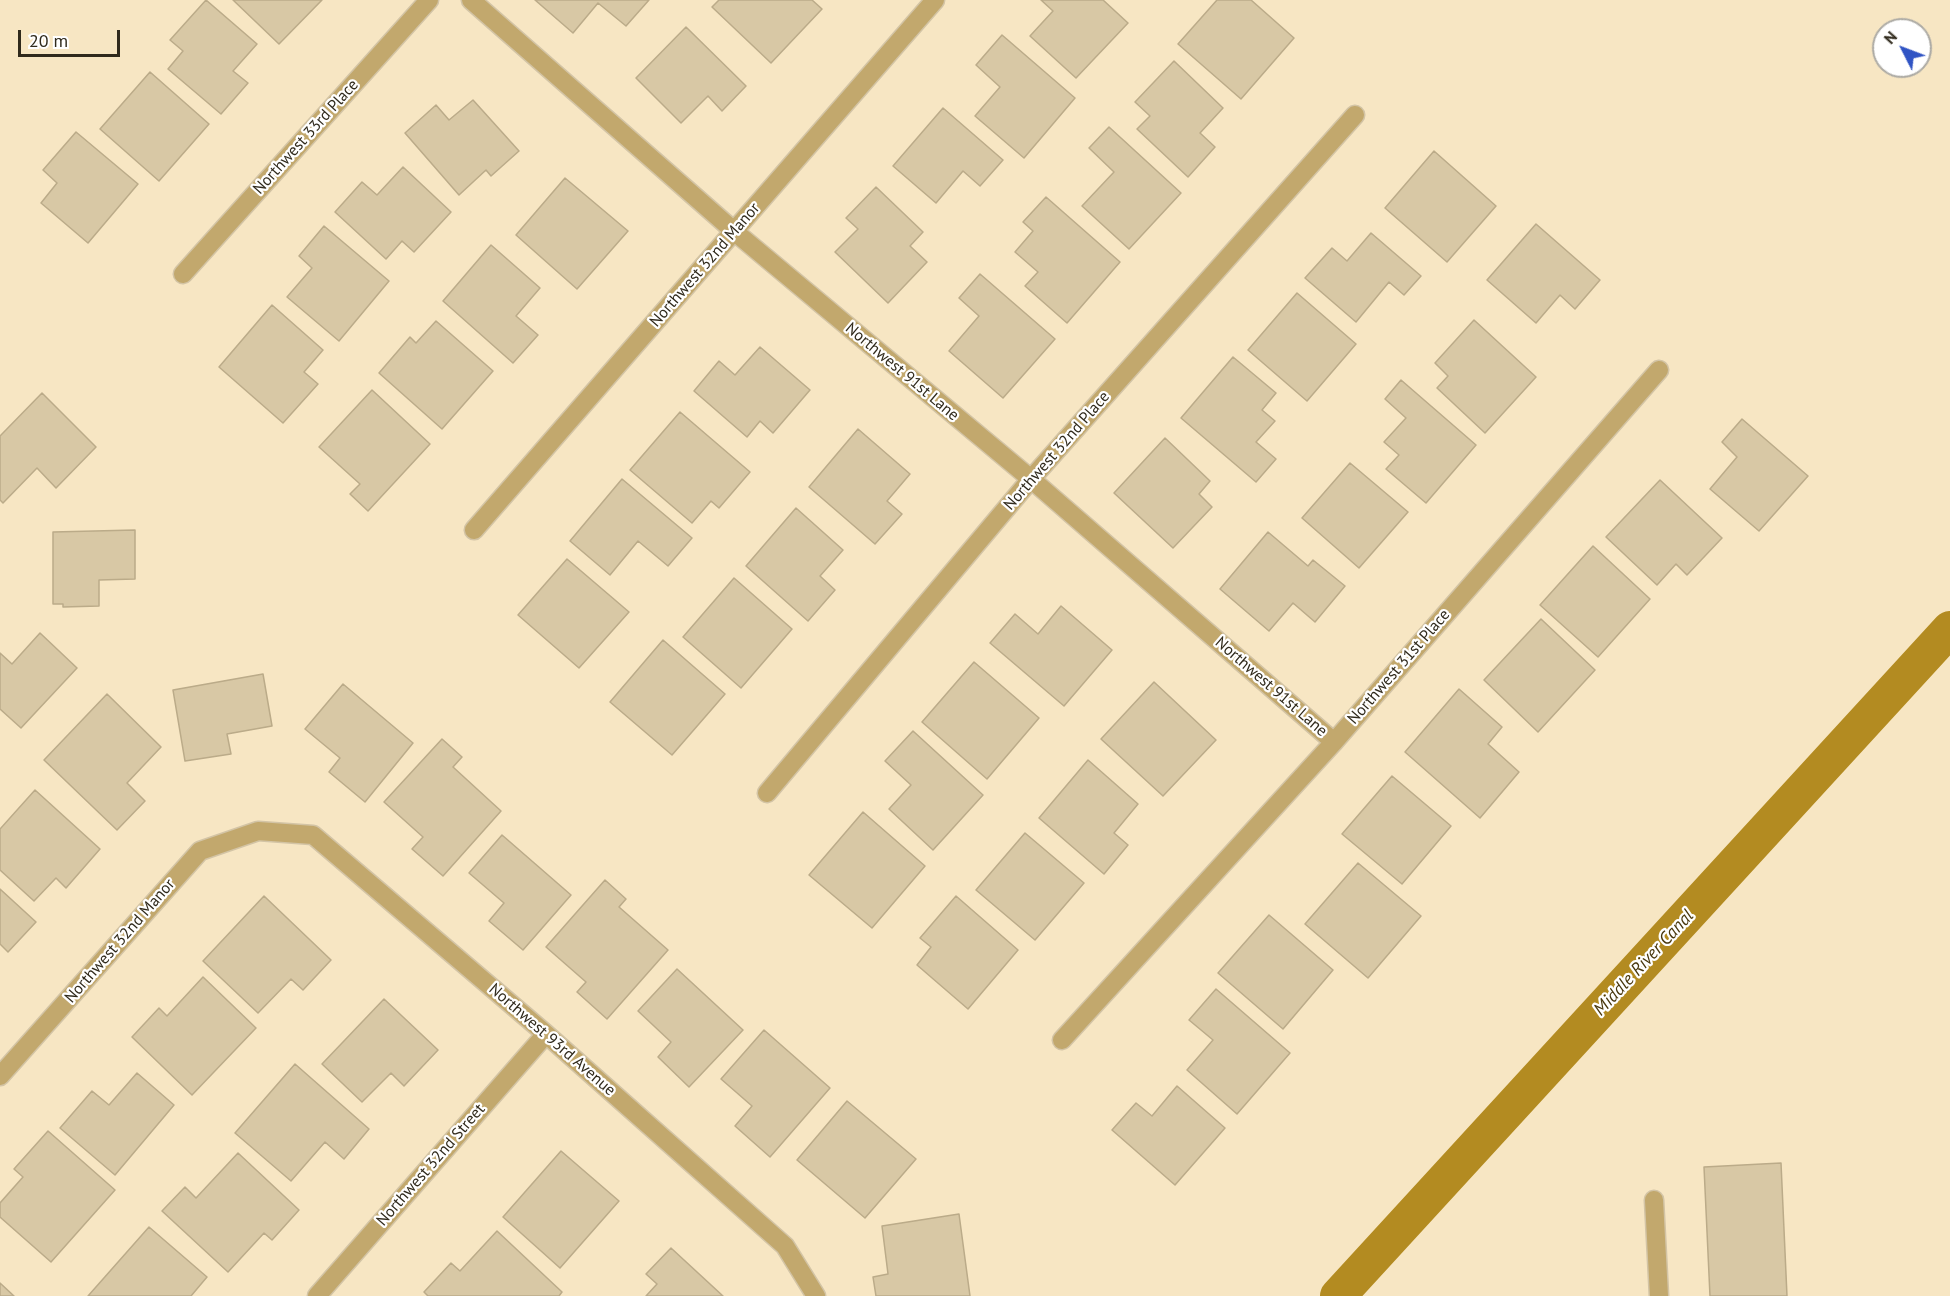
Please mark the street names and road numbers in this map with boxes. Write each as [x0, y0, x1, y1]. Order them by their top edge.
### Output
street label: Northwest 33rd Place [249, 76, 363, 198]
street label: Northwest 32nd Manor [646, 199, 764, 331]
street label: Northwest 91st Lane [841, 319, 963, 425]
street label: Northwest 32nd Place [1000, 388, 1114, 514]
street label: Northwest 31st Place [1344, 606, 1454, 728]
street label: Northwest 91st Lane [1211, 633, 1331, 741]
street label: Northwest 32nd Manor [61, 875, 179, 1007]
street label: Northwest 93rd Avenue [485, 980, 619, 1100]
street label: Northwest 32nd Street [373, 1100, 489, 1230]

